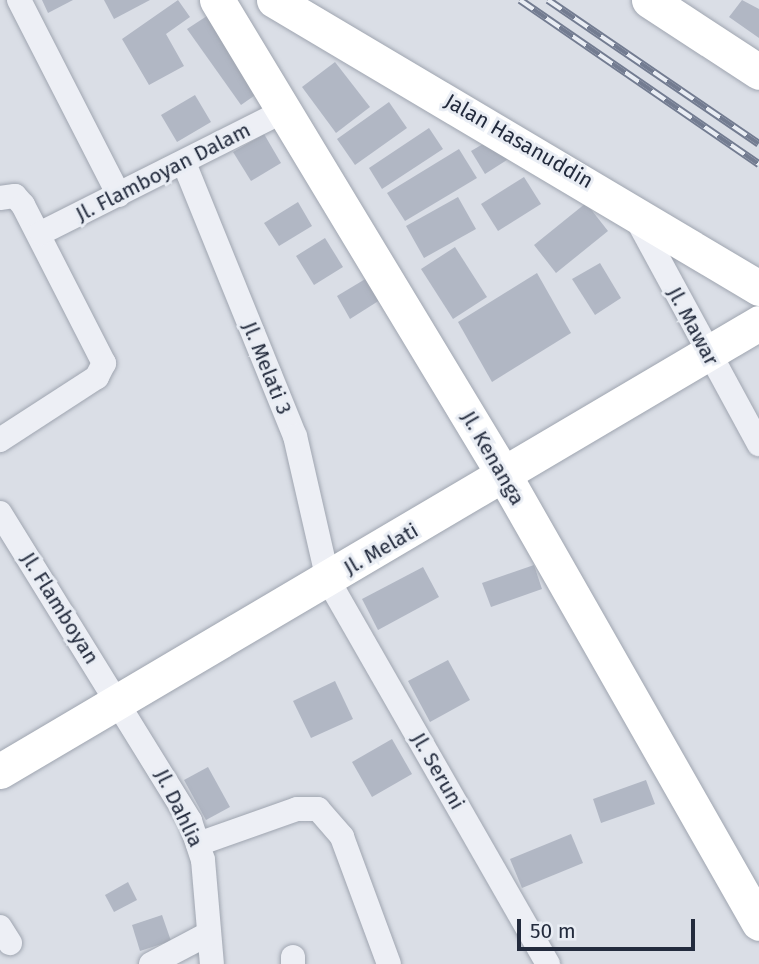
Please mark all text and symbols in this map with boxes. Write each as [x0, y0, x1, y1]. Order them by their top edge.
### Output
street label: Jalan Hasanuddin [440, 88, 598, 194]
street label: Jl. Flamboyan Dalam [71, 117, 255, 227]
street label: Jl. Mawar [662, 282, 724, 370]
street label: Jl. Melati 3 [237, 318, 297, 418]
street label: Jl. Kenanga [456, 406, 530, 510]
street label: Jl. Melati [339, 518, 423, 580]
street label: Jl. Flamboyan [16, 547, 104, 669]
street label: Jl. Seruni [406, 728, 470, 814]
street label: Jl. Dahlia [149, 765, 209, 851]
scale bar [521, 904, 700, 948]
text: 50 m [530, 918, 576, 944]

